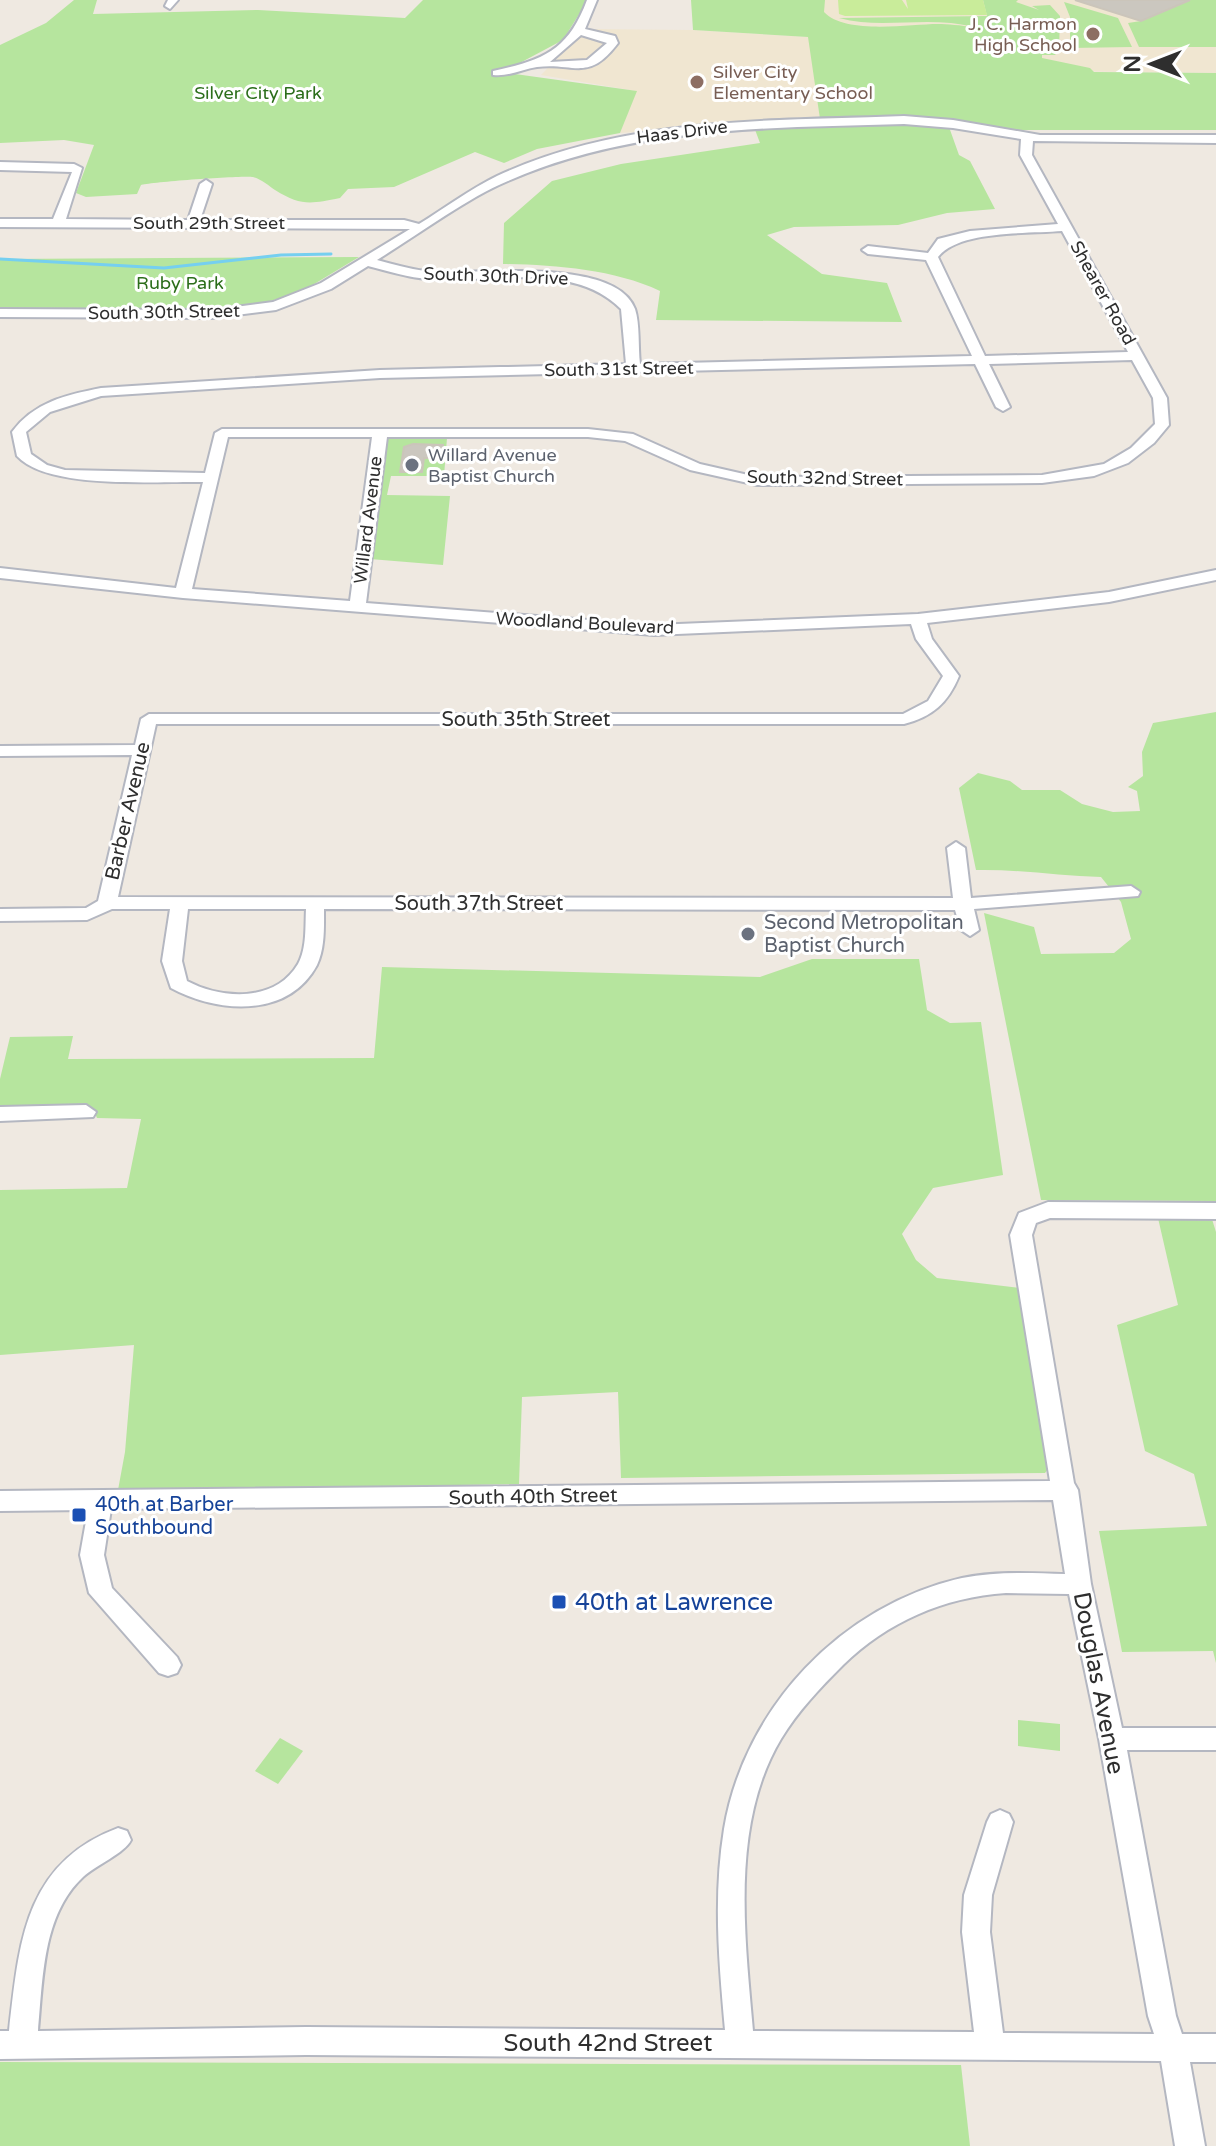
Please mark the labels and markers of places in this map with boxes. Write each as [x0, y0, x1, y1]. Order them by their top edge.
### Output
place label: J. C. Harmon High School [968, 13, 1077, 56]
marker: J. C. Harmon High School [1084, 25, 1102, 43]
place label: Silver City Elementary School [713, 61, 873, 104]
marker: Silver City Elementary School [688, 73, 706, 91]
place label: Willard Avenue Baptist Church [428, 444, 557, 487]
marker: Willard Avenue Baptist Church [403, 456, 421, 474]
place label: Second Metropolitan Baptist Church [764, 911, 964, 958]
marker: Second Metropolitan Baptist Church [739, 925, 757, 943]
place label: 40th at Barber Southbound [95, 1493, 234, 1540]
marker: 40th at Barber Southbound [70, 1506, 88, 1524]
place label: 40th at Lawrence [575, 1588, 773, 1617]
marker: 40th at Lawrence [550, 1593, 568, 1611]

